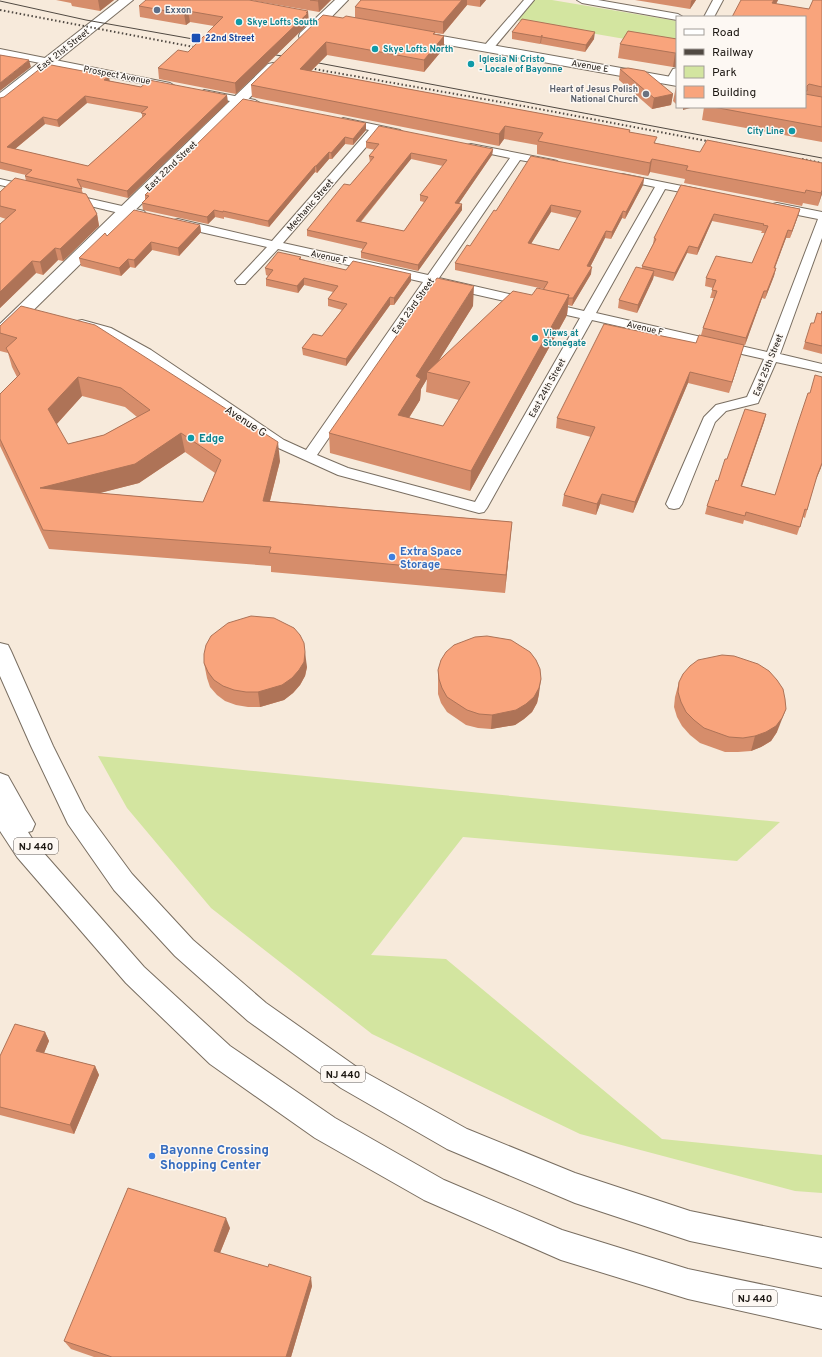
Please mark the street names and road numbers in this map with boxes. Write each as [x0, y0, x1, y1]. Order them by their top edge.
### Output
street label: East 21st Street [35, 27, 91, 74]
street label: Avenue E [570, 58, 609, 75]
street label: Prospect Avenue [82, 64, 151, 87]
street label: East 22nd Street [143, 139, 200, 194]
street label: Mechanic Street [285, 177, 336, 234]
street label: Avenue F [310, 248, 348, 267]
street label: East 23rd Street [390, 276, 437, 336]
street label: Avenue F [625, 319, 664, 338]
street label: East 25th Street [751, 333, 786, 398]
street label: East 24th Street [527, 357, 568, 420]
street label: Avenue G [222, 403, 269, 440]
road number: NJ 440 [14, 838, 58, 854]
road number: NJ 440 [321, 1066, 365, 1082]
road number: NJ 440 [733, 1290, 777, 1306]

